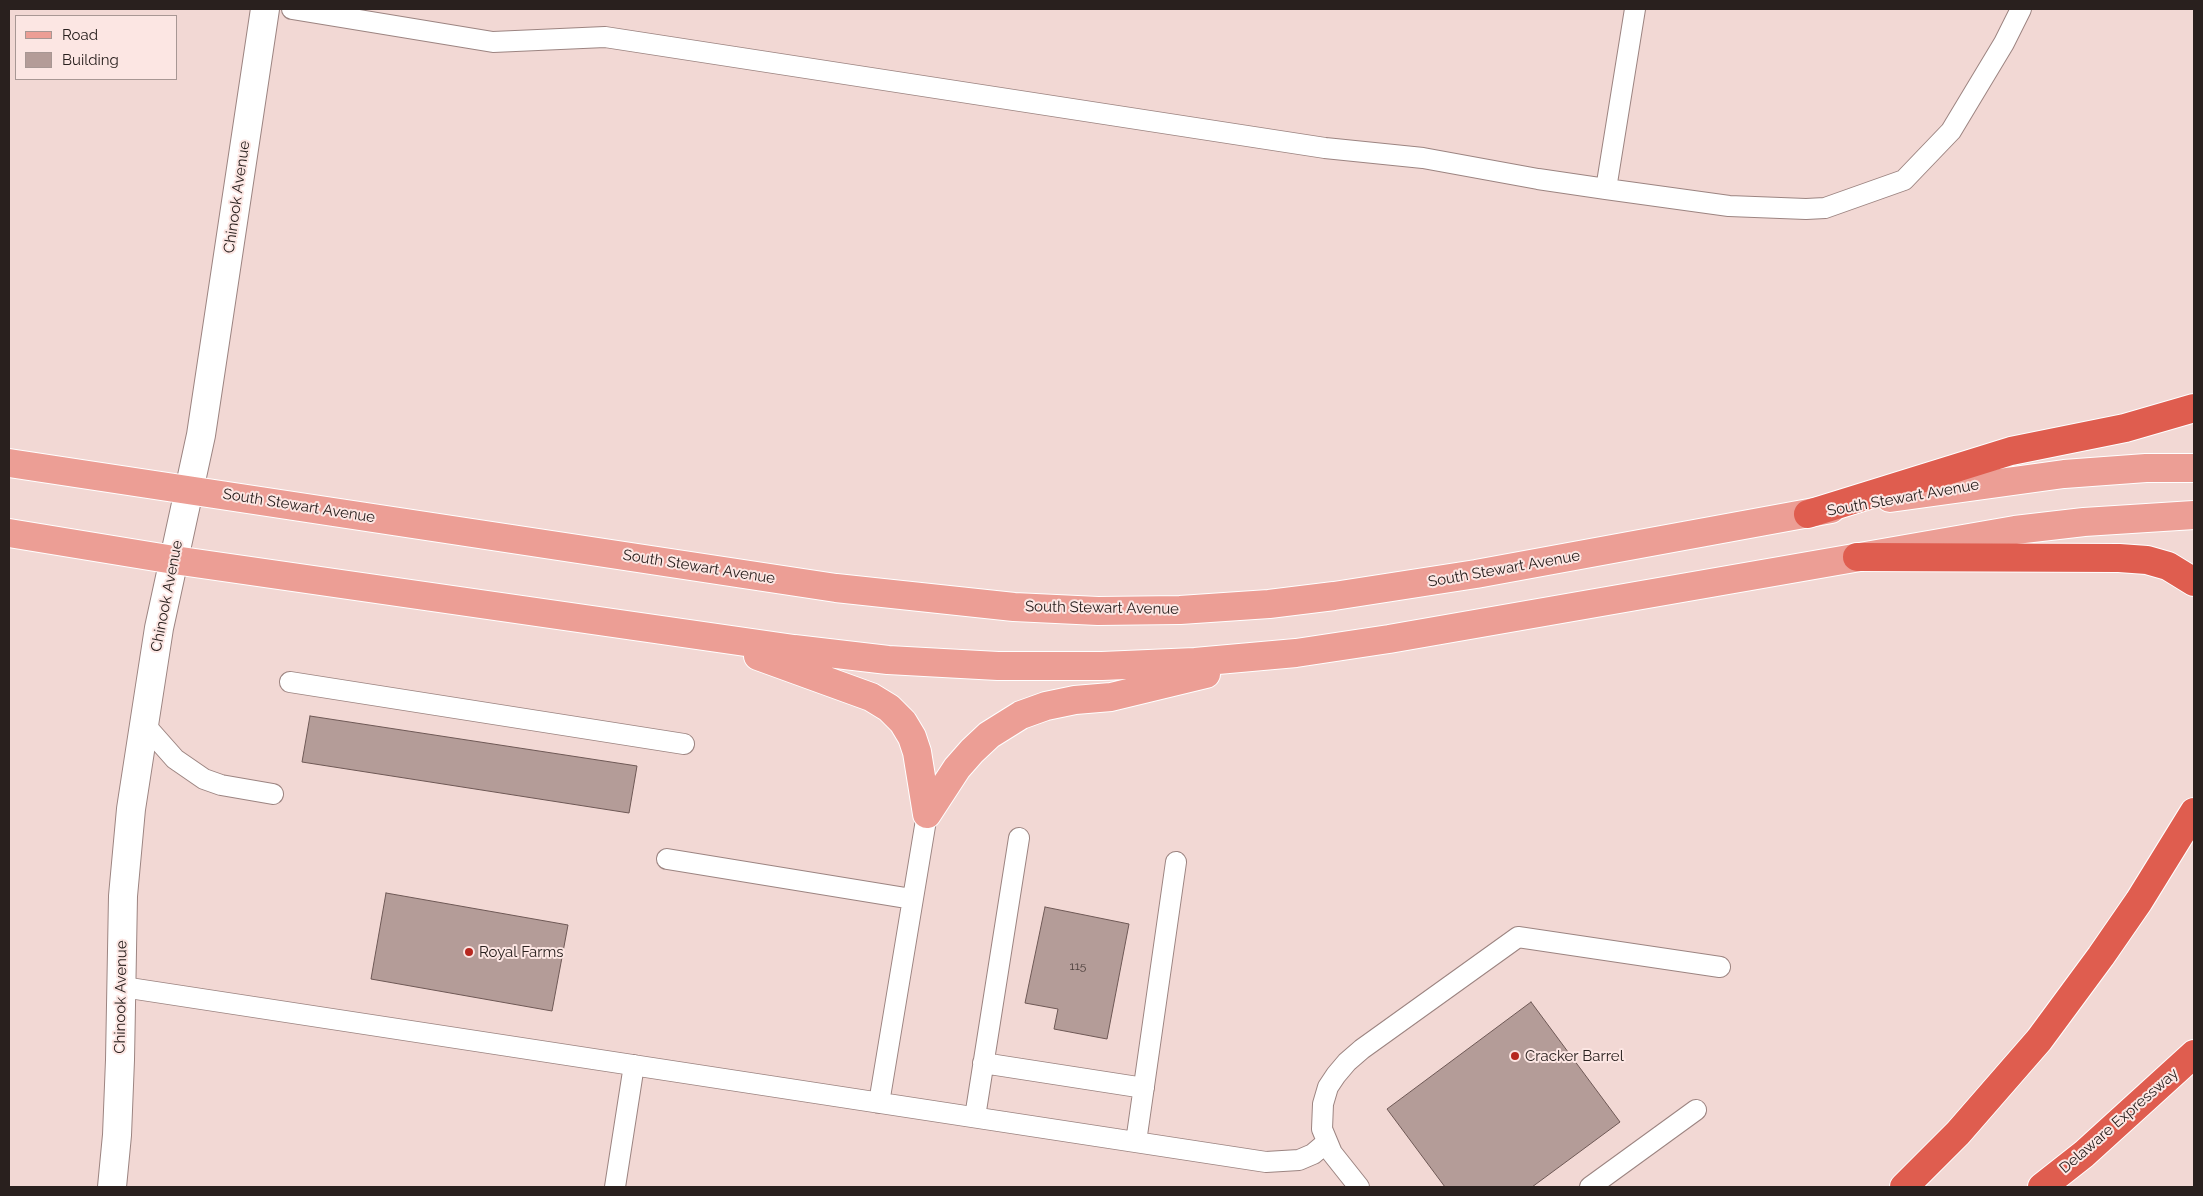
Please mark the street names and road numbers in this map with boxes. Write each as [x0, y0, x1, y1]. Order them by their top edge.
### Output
street label: Chinook Avenue [220, 140, 254, 254]
street label: South Stewart Avenue [1826, 476, 1980, 520]
street label: South Stewart Avenue [222, 485, 376, 527]
street label: Chinook Avenue [147, 539, 187, 653]
street label: South Stewart Avenue [622, 546, 776, 588]
street label: South Stewart Avenue [1427, 547, 1581, 591]
street label: South Stewart Avenue [1025, 598, 1179, 618]
street label: Chinook Avenue [111, 940, 131, 1054]
street label: Delaware Expressway [2056, 1064, 2182, 1178]

